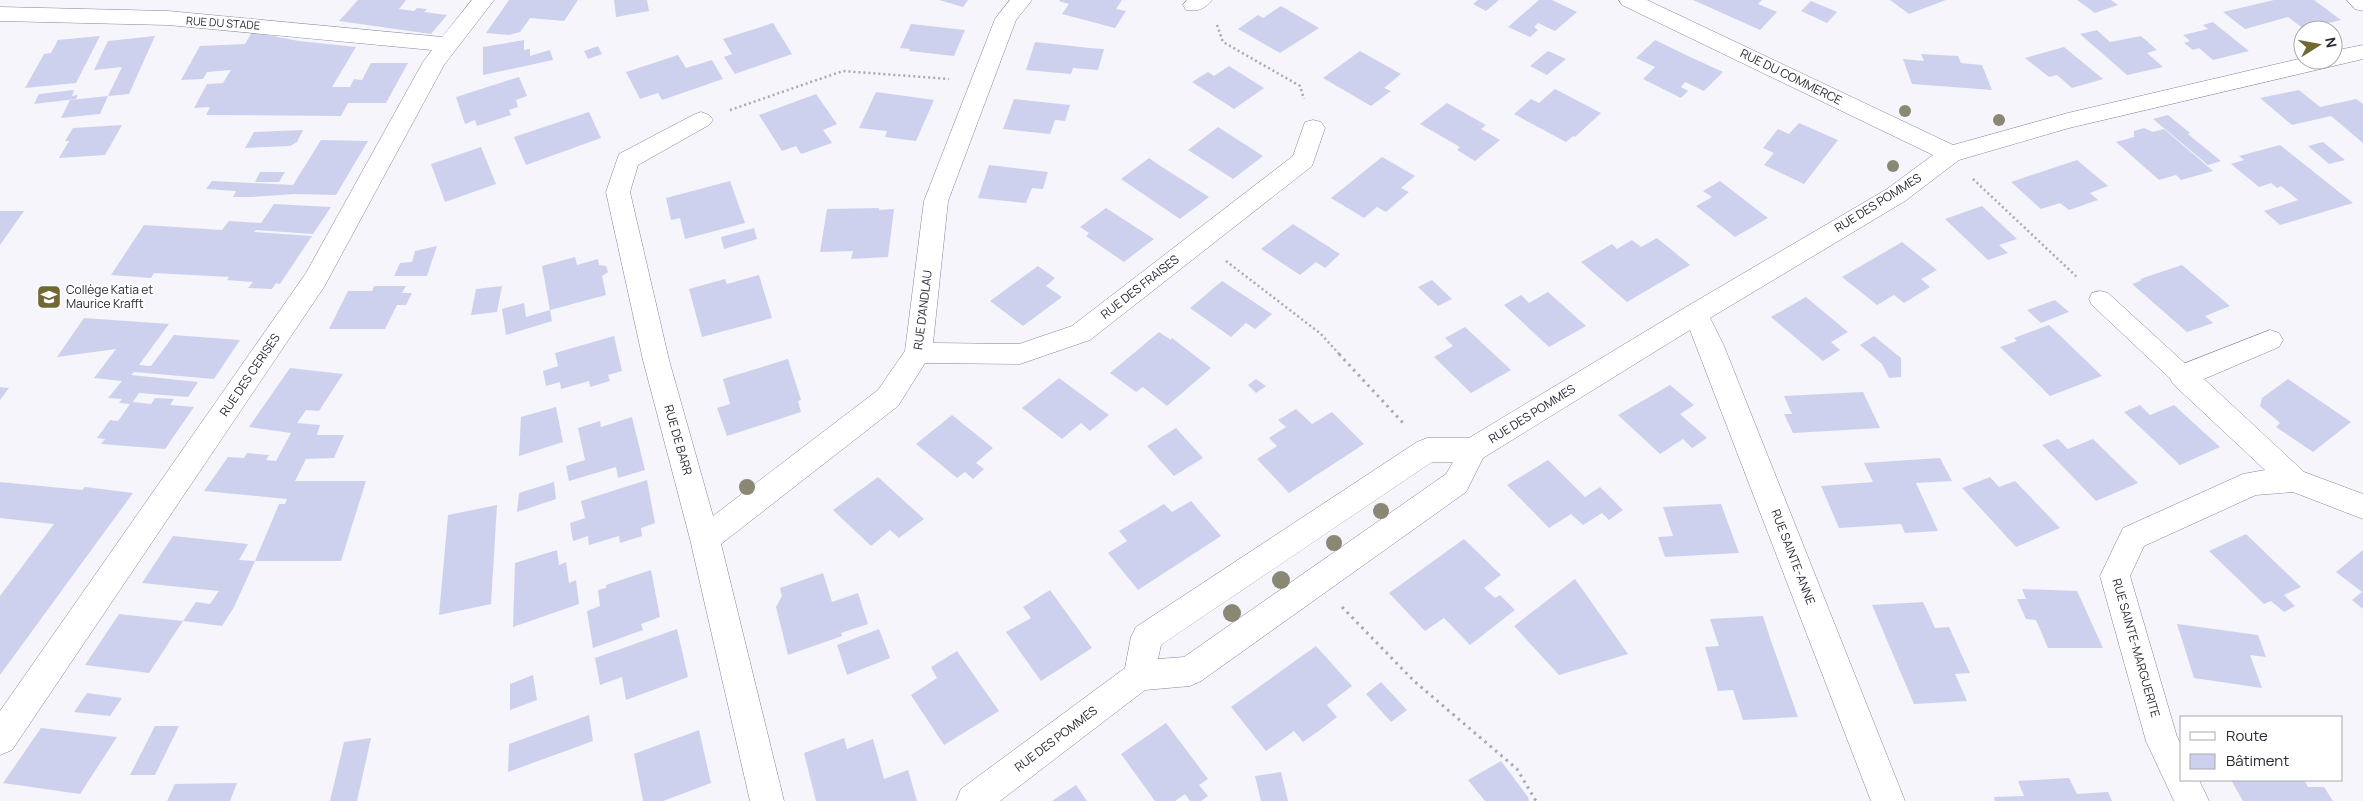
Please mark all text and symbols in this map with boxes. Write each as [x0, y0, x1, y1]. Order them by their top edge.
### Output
street label: RUE DU STADE [186, 12, 261, 33]
north arrow [2293, 20, 2343, 70]
text: N [2321, 36, 2342, 49]
street label: RUE DU COMMERCE [1737, 45, 1845, 109]
street label: RUE DES POMMES [1831, 169, 1924, 236]
street label: RUE DES FRAISES [1097, 251, 1182, 323]
street label: RUE D'ANDLAU [909, 269, 936, 351]
place label: Collège Katia et Maurice Krafft [66, 281, 153, 312]
school or university icon: Collège Katia et Maurice Krafft [36, 284, 62, 310]
street label: RUE DES CERISES [215, 330, 284, 420]
street label: RUE DES POMMES [1485, 380, 1578, 447]
street label: RUE DE BARR [660, 403, 697, 478]
street label: RUE SAINTE-ANNE [1767, 507, 1820, 607]
street label: RUE SAINTE-MARGUERITE [2109, 576, 2164, 719]
street label: RUE DES POMMES [1011, 702, 1101, 775]
legend [2180, 716, 2343, 781]
text: Route [2226, 725, 2268, 746]
text: Bâtiment [2226, 750, 2289, 771]

